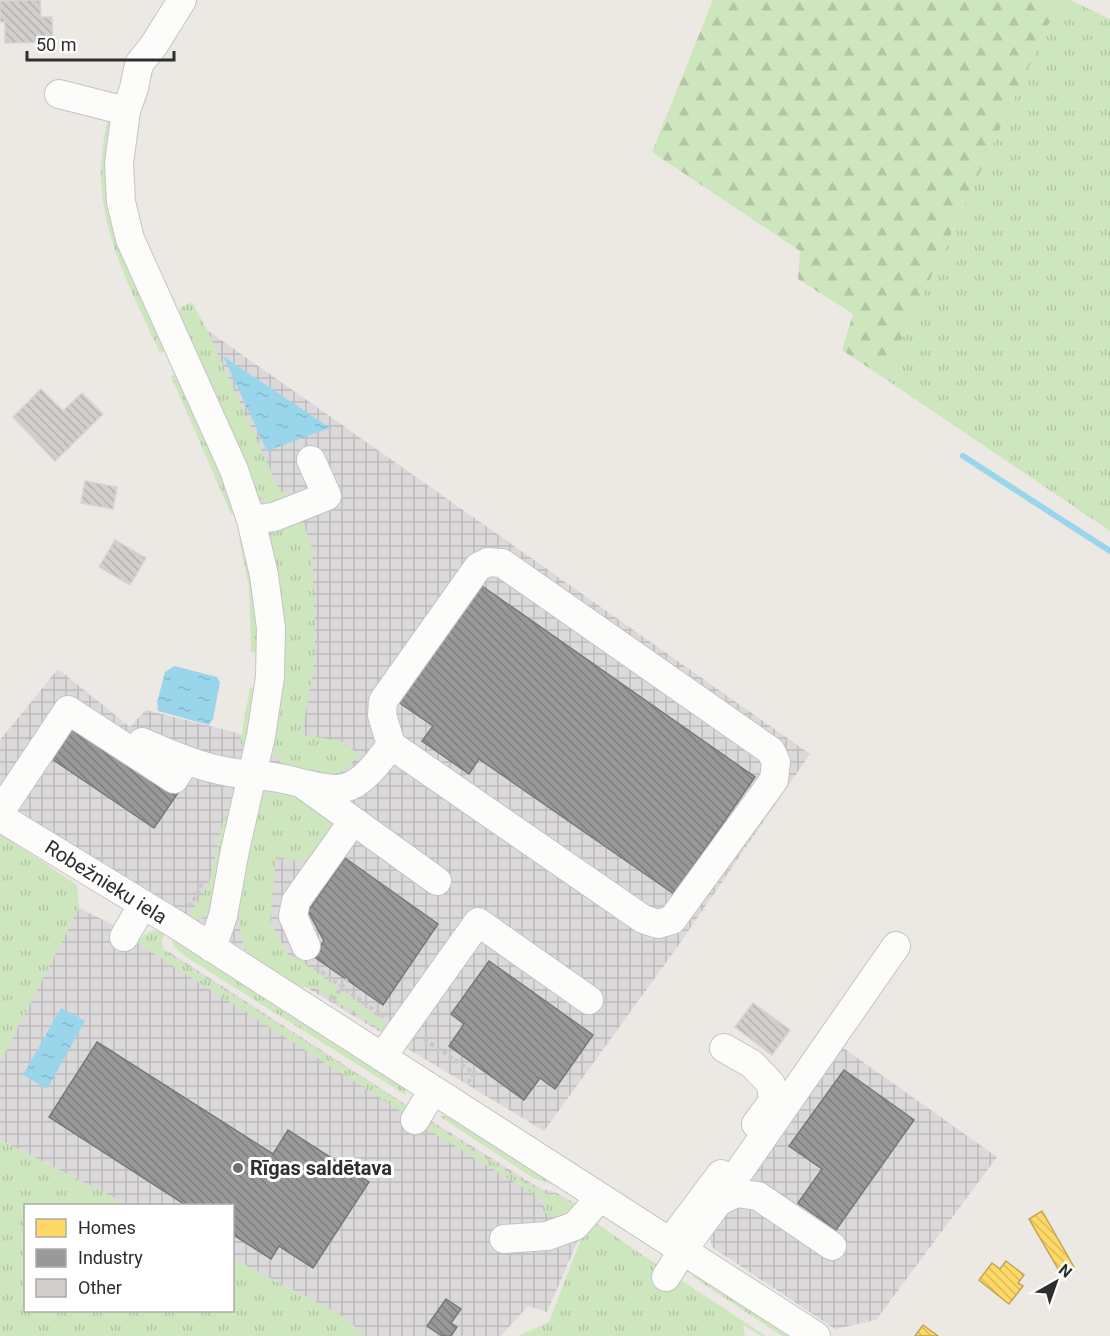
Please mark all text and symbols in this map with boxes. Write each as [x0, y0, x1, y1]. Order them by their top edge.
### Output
scale bar [27, 24, 174, 62]
text: 50 m [36, 34, 76, 55]
street label: Robežnieku iela [41, 835, 171, 929]
place label: Rīgas saldētava [250, 1156, 392, 1180]
marker: Rīgas saldētava [231, 1161, 245, 1175]
legend [24, 1204, 234, 1312]
text: Homes [78, 1217, 136, 1238]
text: Industry [78, 1247, 143, 1268]
north arrow [1026, 1252, 1086, 1312]
text: N [1055, 1260, 1076, 1282]
text: Other [78, 1277, 122, 1298]

